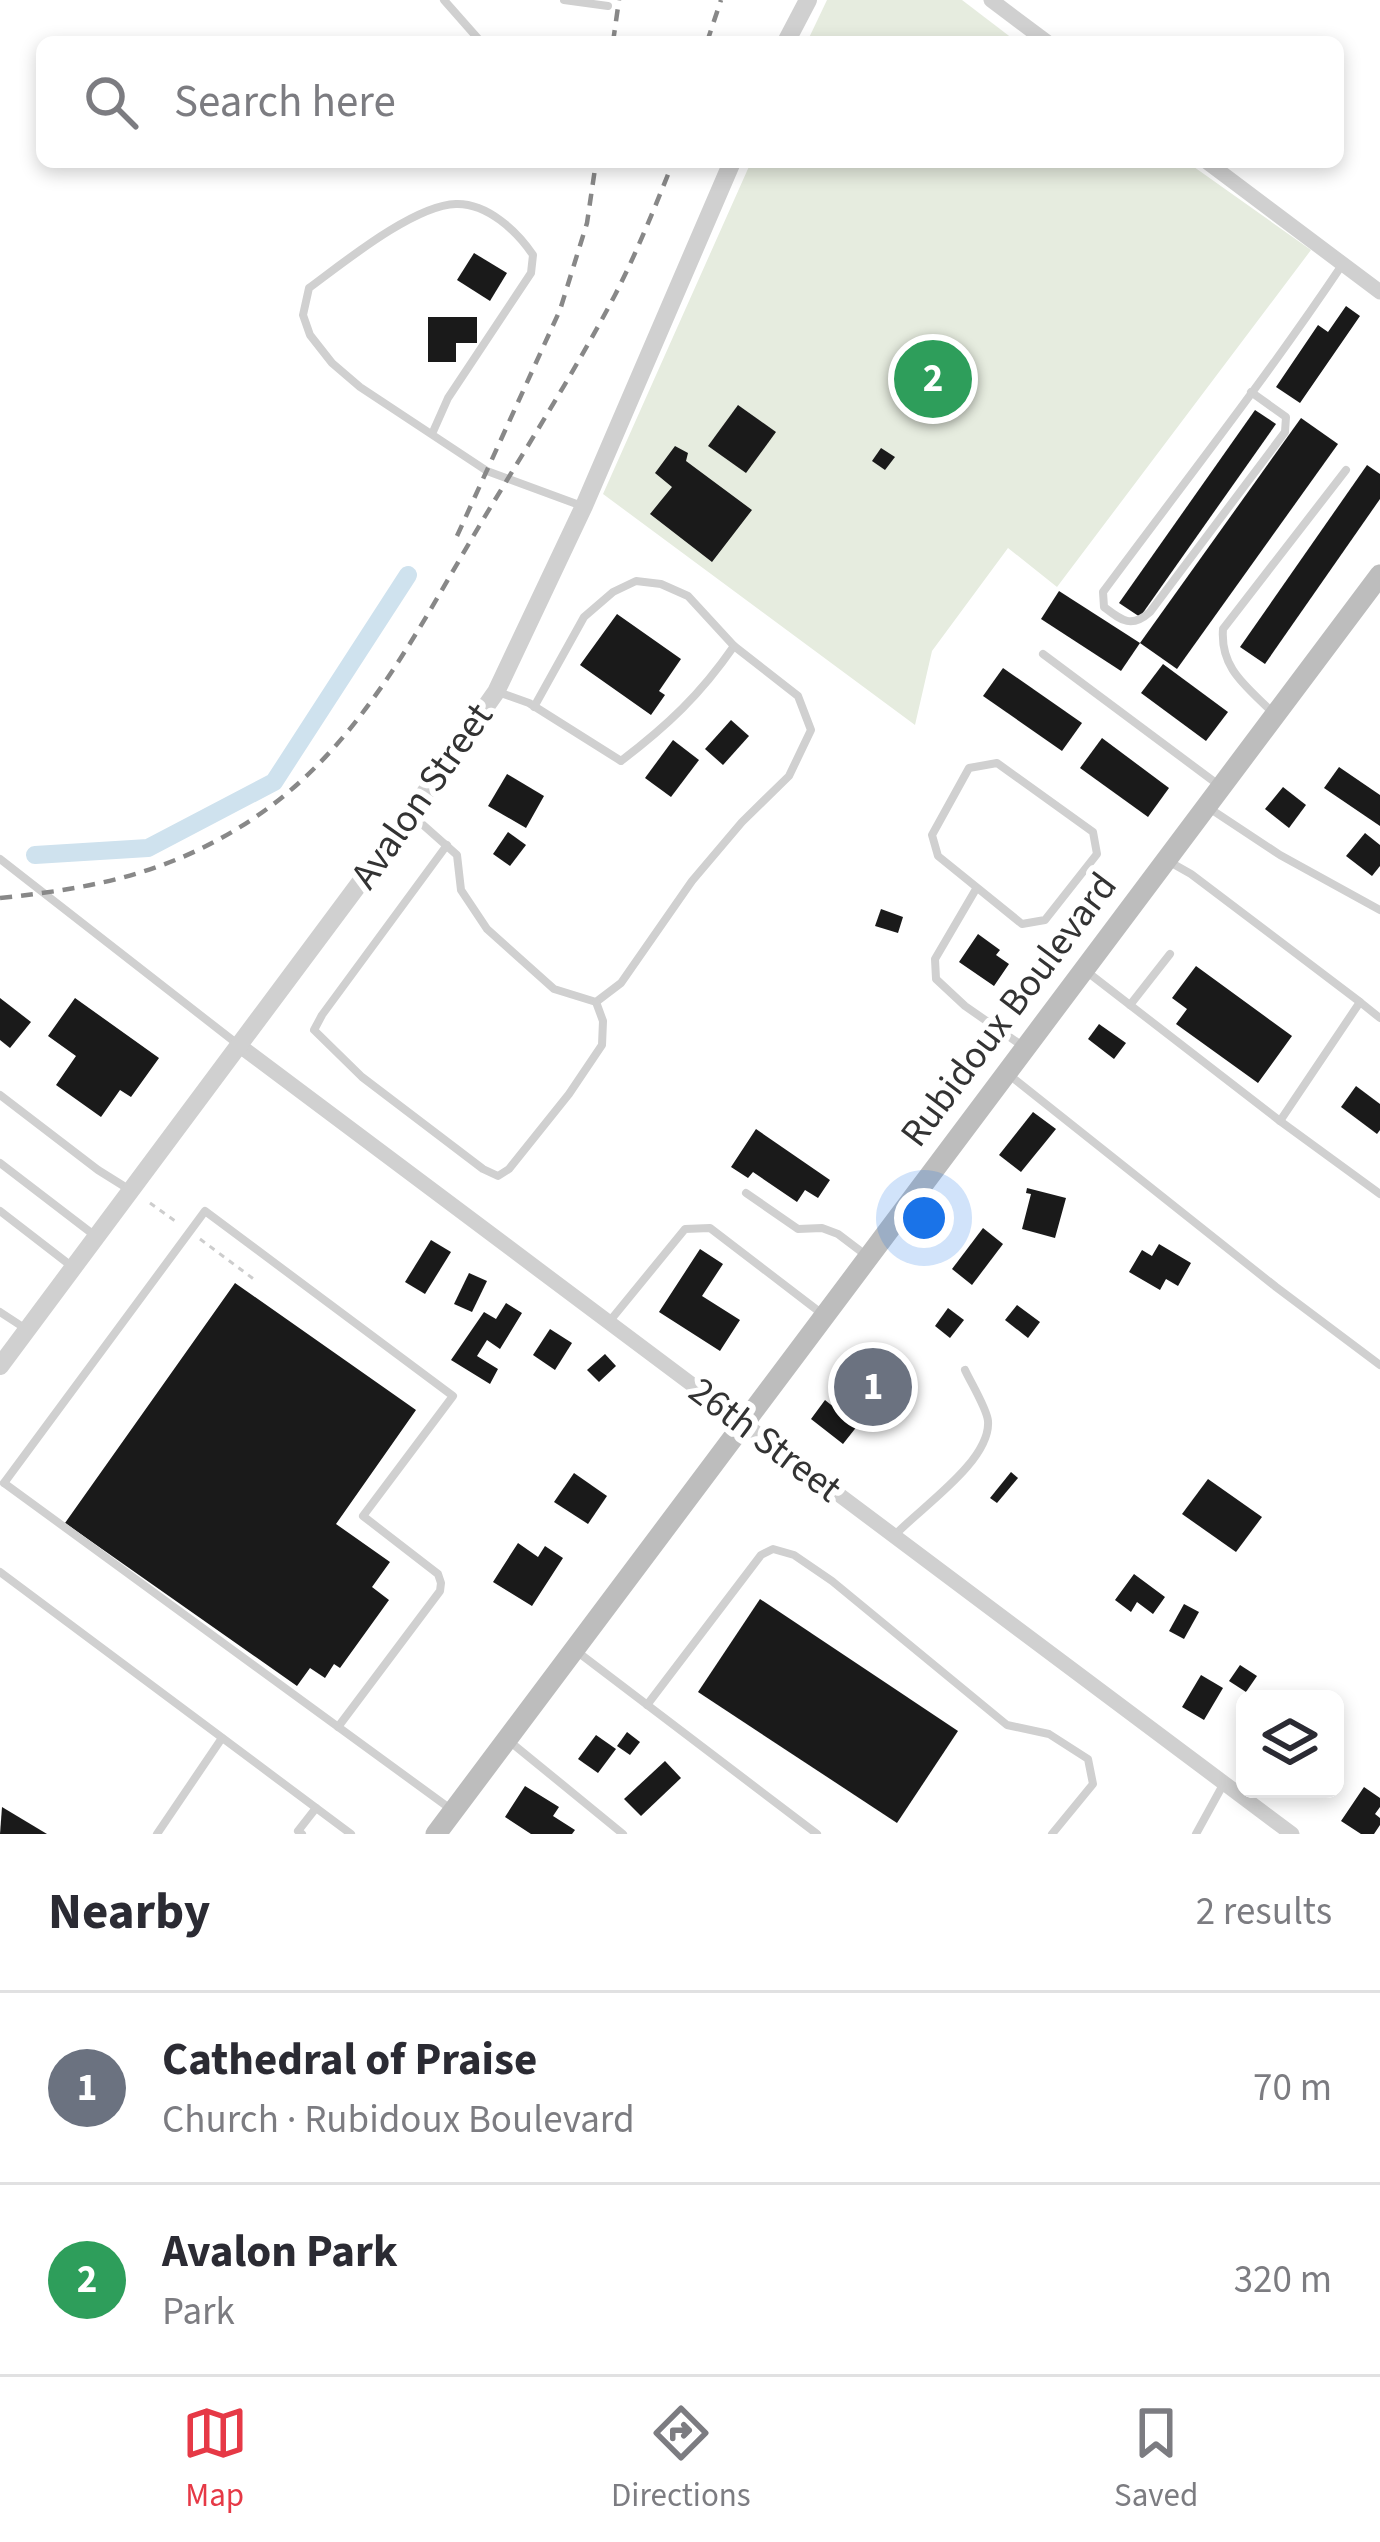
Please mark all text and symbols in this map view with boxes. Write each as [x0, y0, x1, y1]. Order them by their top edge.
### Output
search box [36, 36, 1344, 168]
icon: search [78, 69, 144, 135]
text: Search here [174, 70, 396, 134]
pin: 2 [894, 334, 972, 424]
street label: Avalon Street [337, 692, 507, 900]
street label: Rubidoux Boulevard [887, 861, 1131, 1159]
your location [894, 1188, 954, 1248]
pin: 1 [834, 1342, 912, 1432]
street label: 26th Street [677, 1364, 853, 1516]
map controls [1236, 1690, 1344, 1798]
button: layers [1236, 1690, 1344, 1798]
text: Nearby [48, 1876, 210, 1948]
text: 2 results [1196, 1884, 1332, 1940]
text: Cathedral of Praise [162, 2028, 537, 2092]
text: 1 [77, 2060, 97, 2116]
text: 70 m [1253, 2060, 1332, 2116]
text: Church · Rubidoux Boulevard [162, 2092, 635, 2148]
text: Avalon Park [162, 2220, 398, 2284]
text: 2 [77, 2252, 97, 2308]
text: 320 m [1234, 2252, 1332, 2308]
text: Park [162, 2284, 235, 2340]
tab: Map [182, 2400, 248, 2519]
tab: Directions [611, 2400, 751, 2519]
tab: Saved [1114, 2400, 1198, 2519]

